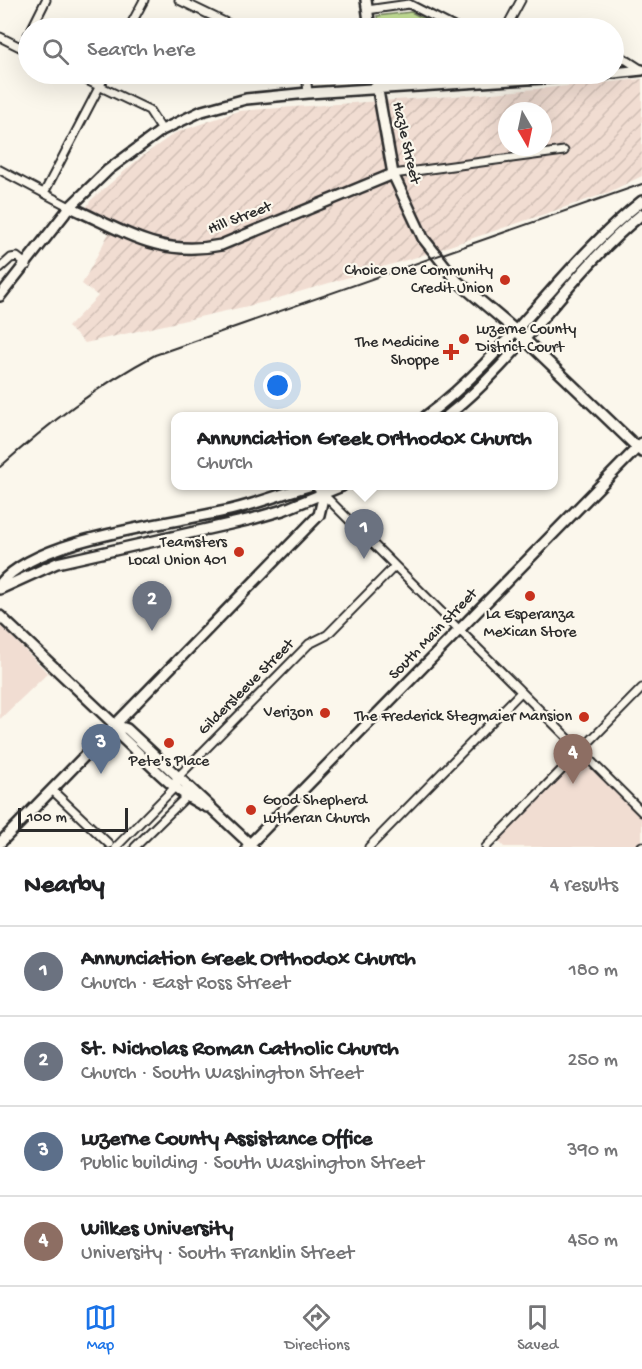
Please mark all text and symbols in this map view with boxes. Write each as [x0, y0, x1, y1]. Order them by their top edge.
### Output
search box [18, 18, 624, 84]
icon: search [39, 35, 72, 68]
text: Search here [87, 38, 195, 64]
street label: Hazle Street [386, 100, 424, 187]
north arrow [498, 102, 552, 156]
street label: Hill Street [206, 198, 276, 240]
place label: Choice One Community Credit Union [345, 262, 493, 299]
marker: Choice One Community Credit Union [498, 273, 512, 287]
place label: Luzerne County District Court [475, 321, 577, 358]
marker: Luzerne County District Court [457, 332, 471, 346]
place label: The Medicine Shoppe [354, 334, 440, 371]
marker: The Medicine Shoppe [444, 345, 458, 359]
your location [263, 371, 292, 400]
popup [171, 412, 558, 490]
text: Annunciation Greek Orthodox Church [197, 427, 532, 453]
text: Church [197, 453, 253, 476]
pin: 1 [344, 510, 384, 559]
place label: Teamsters Local Union 401 [128, 534, 228, 571]
marker: Teamsters Local Union 401 [232, 545, 246, 559]
pin: 2 [132, 582, 172, 631]
street label: South Main Street [386, 584, 483, 685]
marker: La Esperanza Mexican Store [523, 589, 537, 603]
place label: La Esperanza Mexican Store [483, 606, 577, 643]
street label: Gildersleeve Street [195, 635, 300, 740]
place label: Verizon [263, 704, 313, 723]
marker: Verizon [318, 706, 332, 720]
place label: The Frederick Stegmaier Mansion [353, 708, 572, 727]
marker: The Frederick Stegmaier Mansion [577, 710, 591, 724]
pin: 3 [82, 724, 120, 774]
pin: 4 [554, 734, 592, 784]
marker: Pete's Place [162, 736, 176, 750]
place label: Pete's Place [128, 753, 210, 772]
place label: Good Shepherd Lutheran Church [263, 792, 371, 829]
marker: Good Shepherd Lutheran Church [244, 803, 258, 817]
scale bar [18, 805, 128, 832]
text: 100 m [27, 809, 67, 828]
text: Nearby [24, 871, 105, 902]
text: 4 results [550, 875, 618, 898]
text: Annunciation Greek Orthodox Church [81, 947, 416, 973]
text: 1 [39, 960, 48, 983]
text: 180 m [569, 960, 618, 983]
text: Church · East Ross Street [81, 973, 290, 996]
text: St. Nicholas Roman Catholic Church [81, 1037, 399, 1063]
text: 2 [39, 1050, 48, 1073]
text: 250 m [567, 1050, 618, 1073]
text: Church · South Washington Street [81, 1063, 363, 1086]
text: Luzerne County Assistance Office [81, 1127, 372, 1153]
text: 3 [38, 1140, 49, 1163]
text: 390 m [567, 1140, 618, 1163]
text: Public building · South Washington Street [81, 1153, 424, 1176]
text: Wilkes University [81, 1217, 233, 1243]
text: 4 [39, 1230, 48, 1253]
text: 450 m [568, 1230, 618, 1253]
text: University · South Franklin Street [81, 1243, 354, 1266]
tab: Map [84, 1301, 117, 1356]
tab: Directions [284, 1301, 350, 1356]
tab: Saved [517, 1301, 558, 1356]

